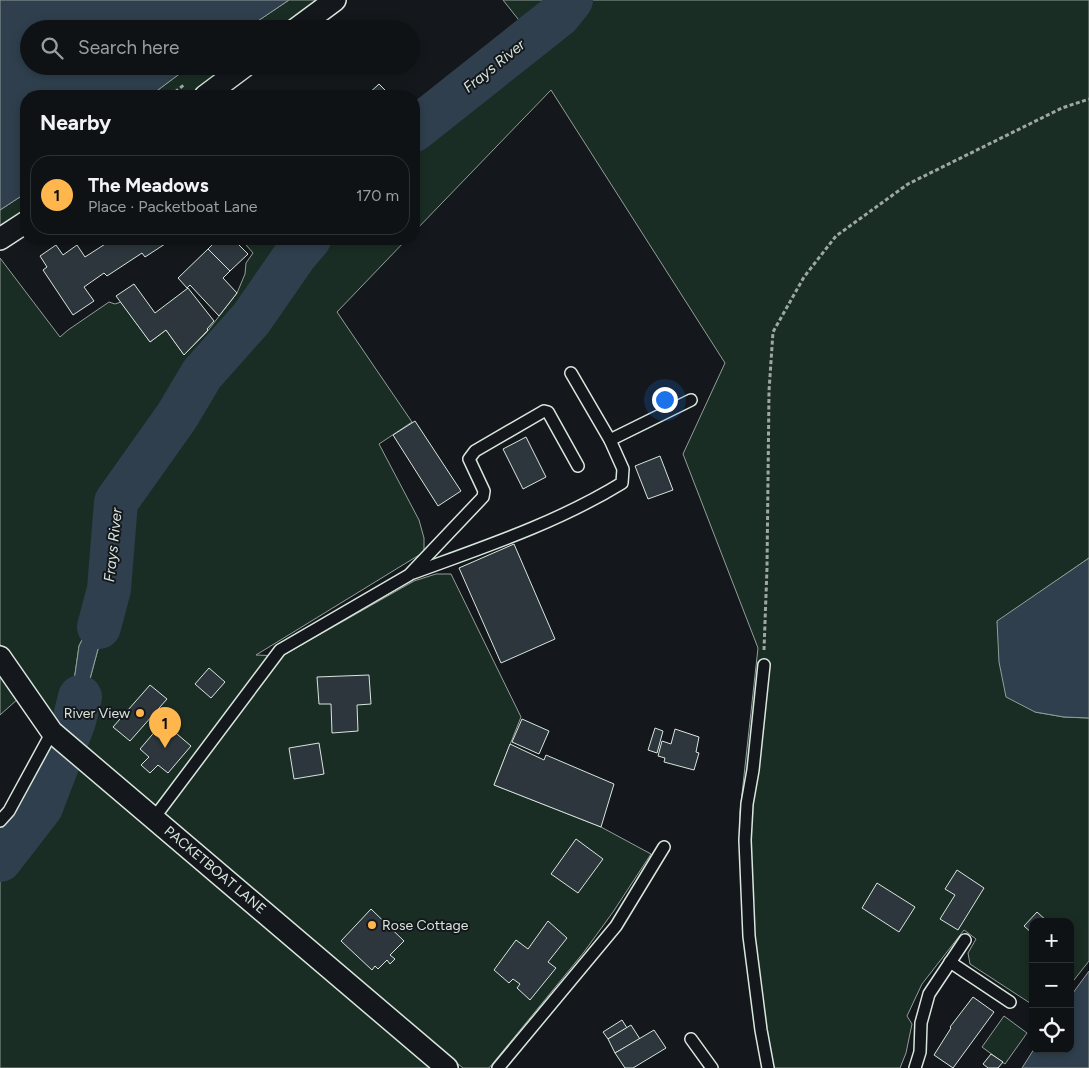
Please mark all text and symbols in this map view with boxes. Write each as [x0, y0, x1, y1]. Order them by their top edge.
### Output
search box [20, 20, 420, 75]
icon: search [38, 34, 66, 62]
water label: Frays River [459, 35, 529, 96]
text: Search here [78, 36, 180, 59]
text: Nearby [40, 110, 111, 135]
text: The Meadows [88, 174, 209, 197]
text: 1 [54, 186, 60, 205]
text: 170 m [356, 186, 399, 205]
text: Place · Packetboat Lane [88, 197, 258, 216]
your location [652, 387, 678, 413]
water label: Frays River [100, 506, 126, 583]
place label: River View [64, 705, 130, 722]
marker: River View [134, 707, 146, 719]
pin: 1 [149, 707, 181, 748]
street label: PACKETBOAT LANE [161, 822, 269, 918]
place label: Rose Cottage [382, 917, 469, 934]
map controls [1029, 918, 1074, 1053]
button: + [1029, 918, 1074, 963]
marker: Rose Cottage [366, 919, 378, 931]
button: − [1029, 963, 1074, 1008]
button: locate [1029, 1008, 1074, 1053]

